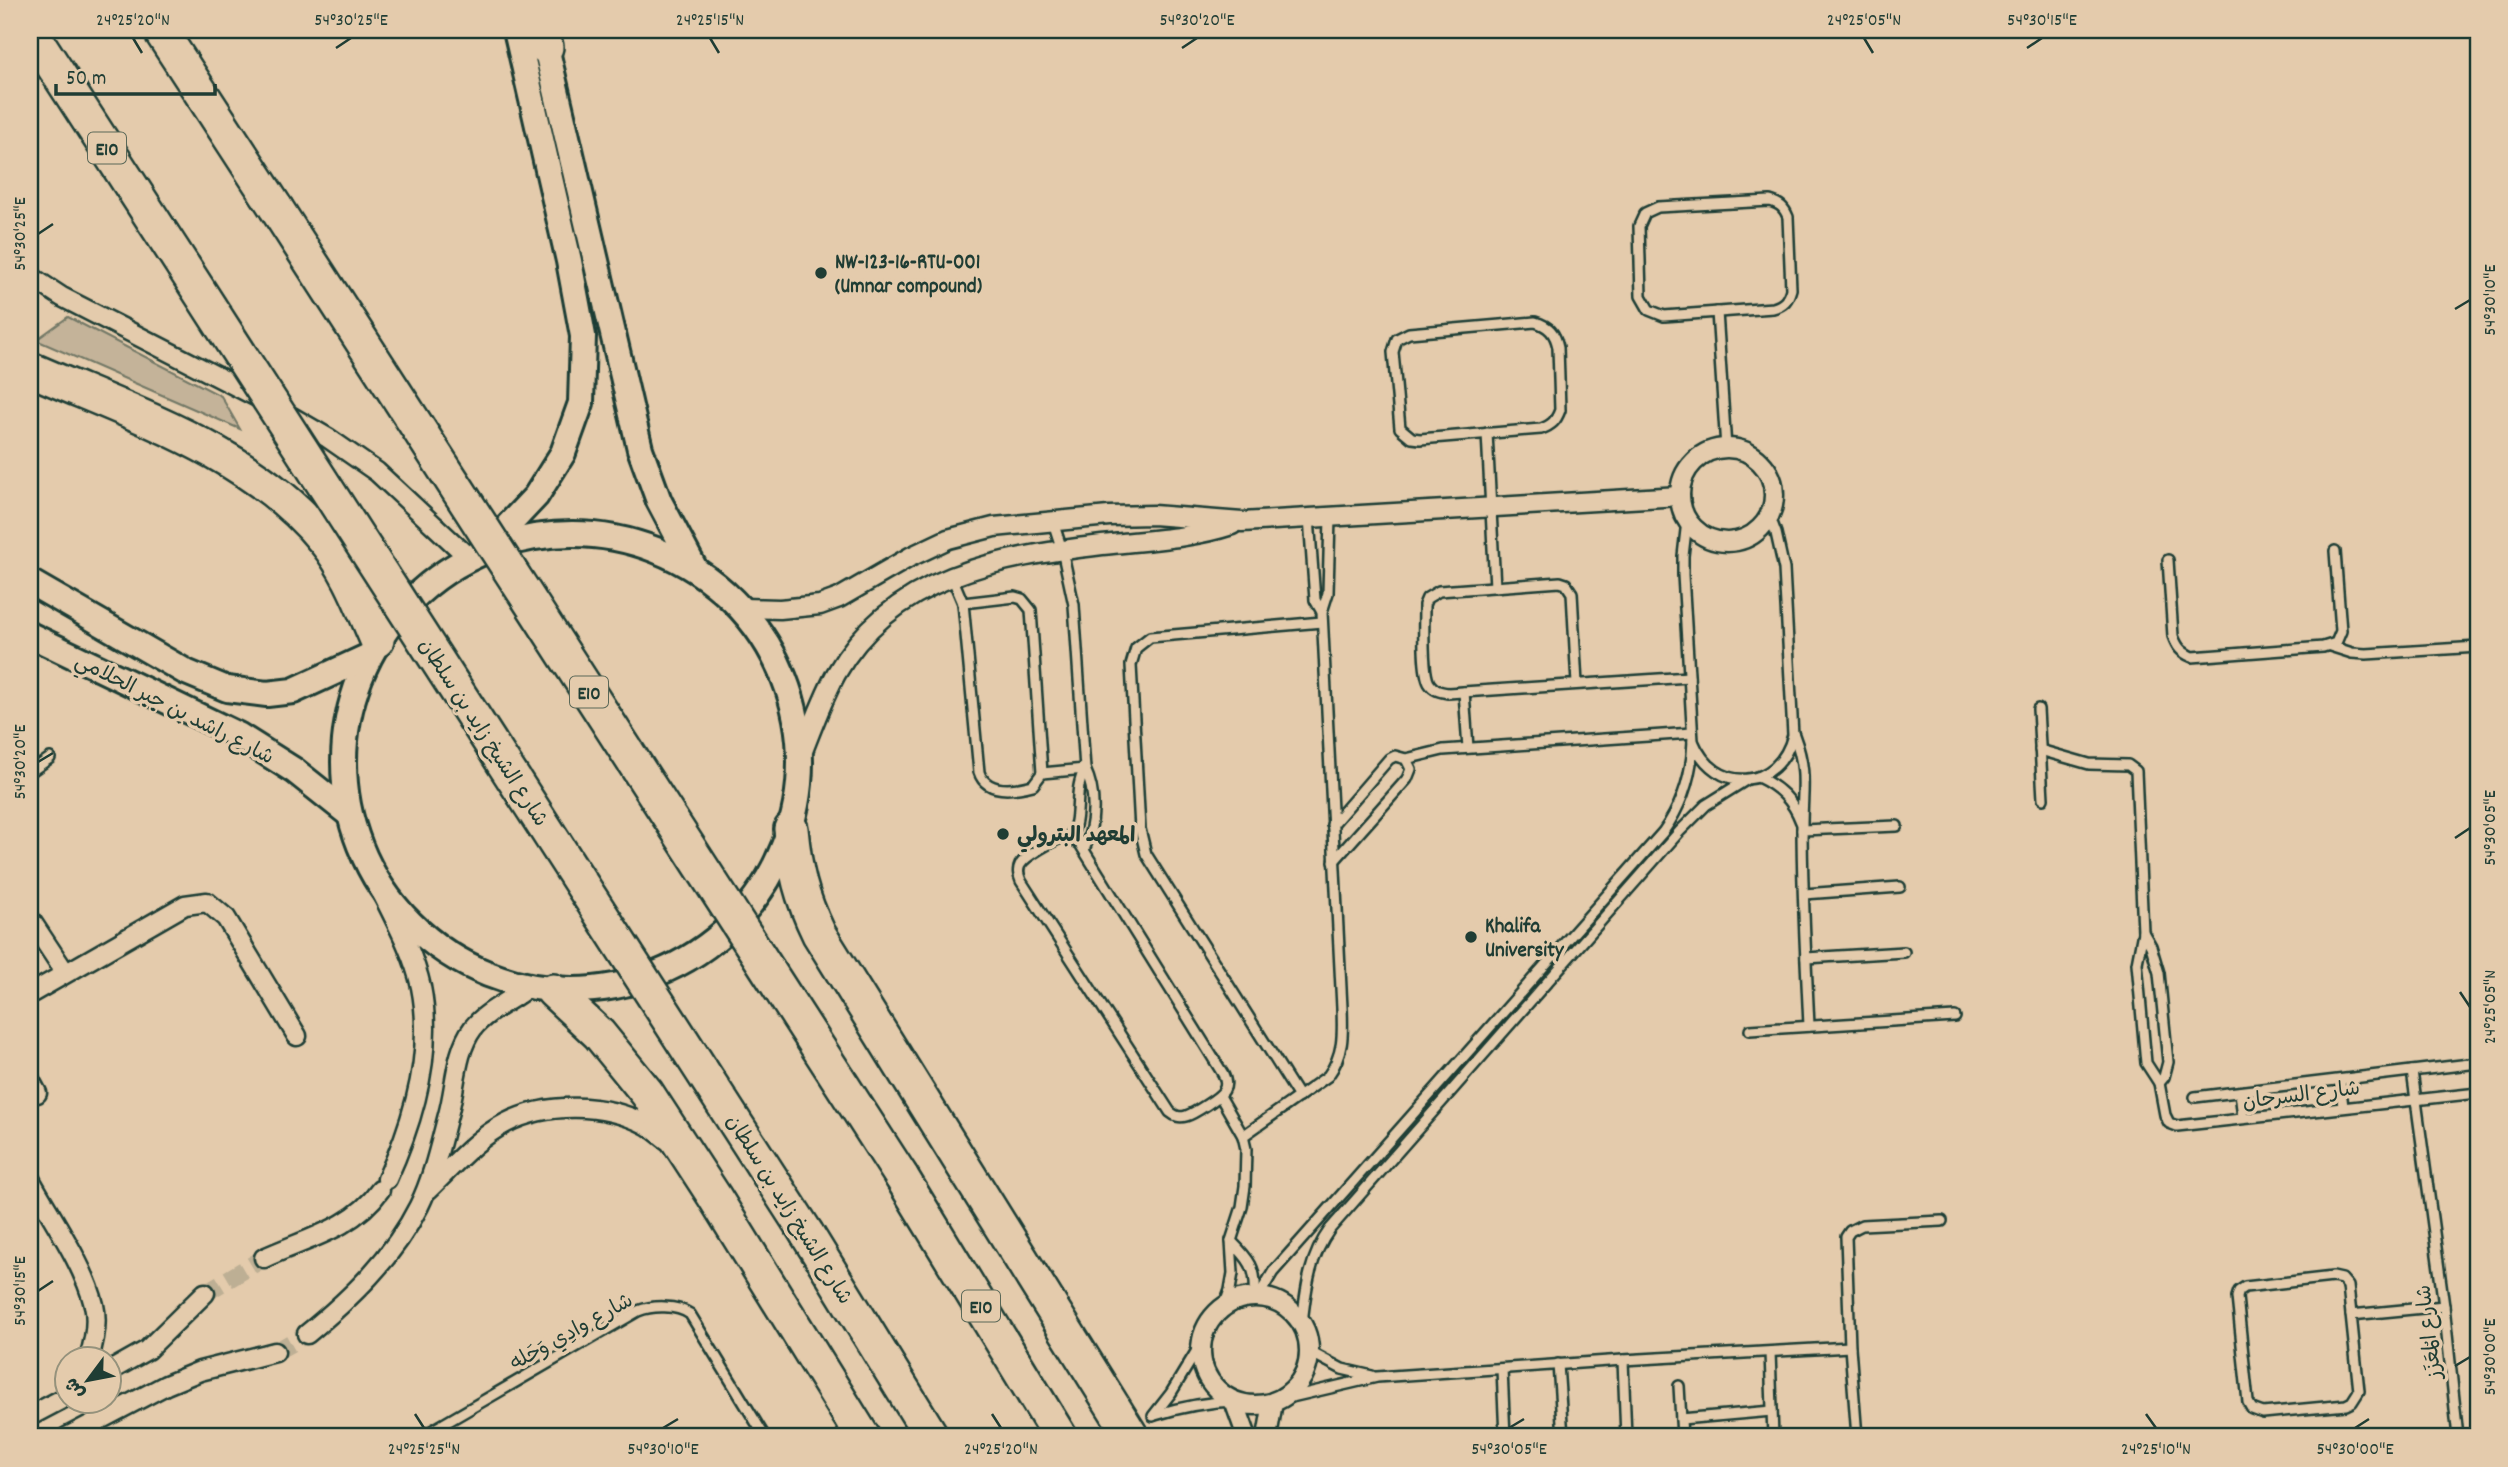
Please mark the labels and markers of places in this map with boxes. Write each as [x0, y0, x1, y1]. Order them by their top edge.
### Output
place label: NW-123-16-RTU-001 (Umnar compound) [835, 249, 982, 303]
marker: NW-123-16-RTU-001 (Umnar compound) [813, 265, 829, 281]
place label: المعهد البترولي [1017, 822, 1135, 853]
marker: المعهد البترولي [995, 826, 1011, 842]
place label: Khalifa University [1485, 913, 1565, 967]
marker: Khalifa University [1463, 929, 1479, 945]

